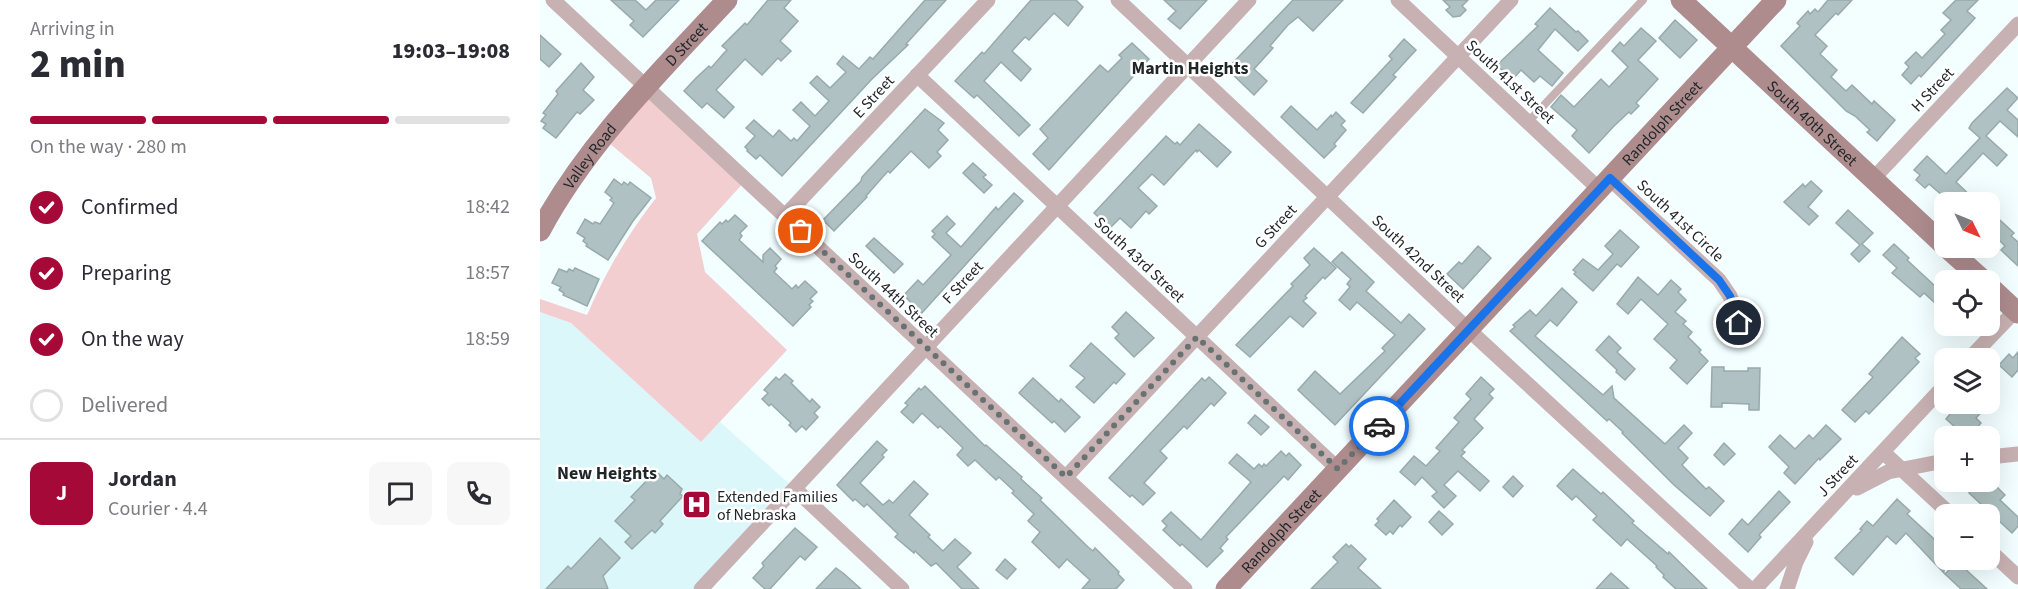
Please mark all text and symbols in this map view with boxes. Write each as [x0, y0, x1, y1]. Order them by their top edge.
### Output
text: Arriving in [30, 15, 115, 43]
street label: D Street [660, 17, 713, 71]
text: 19:03–19:08 [392, 35, 510, 67]
street label: South 41st Street [1461, 35, 1560, 129]
text: 2 min [30, 37, 126, 93]
district label: Martin Heights [1131, 56, 1249, 81]
street label: H Street [1906, 62, 1959, 117]
street label: E Street [848, 70, 900, 123]
street label: Randolph Street [1617, 76, 1708, 171]
street label: South 40th Street [1762, 76, 1863, 172]
street label: Valley Road [558, 119, 622, 194]
text: On the way · 280 m [30, 133, 187, 161]
street label: South 41st Circle [1632, 175, 1729, 267]
icon: check [30, 191, 63, 224]
text: Confirmed [81, 191, 178, 223]
north arrow [1934, 192, 2000, 258]
map controls [1934, 192, 2000, 570]
text: 18:42 [465, 193, 510, 221]
street label: G Street [1250, 199, 1302, 254]
pin [775, 205, 826, 256]
street label: South 42nd Street [1367, 210, 1470, 308]
street label: South 43rd Street [1089, 212, 1190, 308]
icon: bag [784, 214, 817, 247]
street label: South 44th Street [843, 247, 944, 343]
street label: F Street [937, 256, 989, 309]
icon: check [30, 257, 63, 290]
text: Preparing [81, 257, 171, 289]
text: 18:57 [465, 259, 510, 287]
button: locate [1934, 270, 2000, 336]
pin [1713, 297, 1764, 348]
icon: home [1722, 306, 1755, 339]
icon: check [30, 323, 63, 356]
text: On the way [81, 323, 184, 355]
text: 18:59 [465, 325, 510, 353]
button: layers [1934, 348, 2000, 414]
text: Delivered [81, 389, 168, 421]
courier [1349, 396, 1409, 456]
icon: car [1363, 410, 1396, 443]
button: + [1934, 426, 2000, 492]
street label: J Street [1812, 449, 1864, 502]
district label: New Heights [557, 461, 657, 486]
button: chat [369, 462, 432, 525]
button: phone [447, 462, 510, 525]
text: Jordan [108, 463, 177, 495]
text: J [56, 477, 67, 509]
street label: Randolph Street [1236, 484, 1327, 578]
place label: Extended Families of Nebraska [717, 486, 838, 526]
hospital icon: Extended Families of Nebraska [680, 489, 712, 521]
text: Courier · 4.4 [108, 495, 208, 523]
button: − [1934, 504, 2000, 570]

